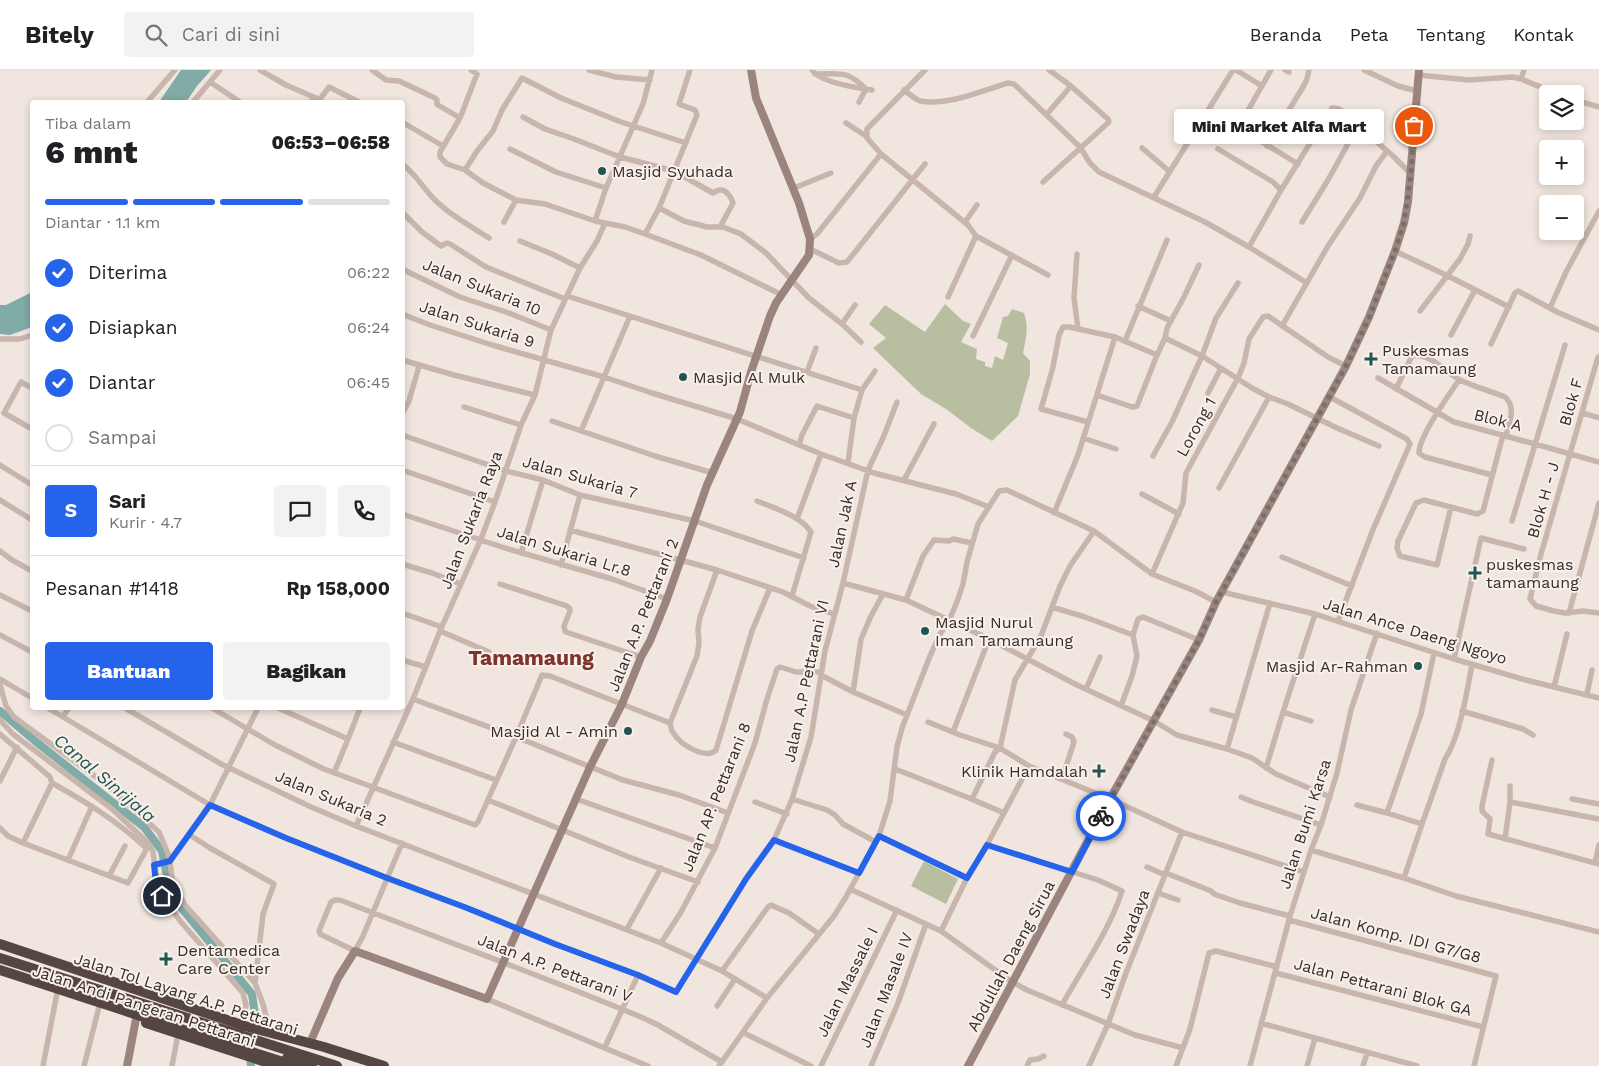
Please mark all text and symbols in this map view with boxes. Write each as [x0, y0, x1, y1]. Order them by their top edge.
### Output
search box [124, 12, 474, 57]
text: Bitely [25, 21, 94, 49]
icon: search [142, 21, 170, 49]
text: Cari di sini [182, 23, 280, 46]
text: Beranda [1250, 24, 1322, 45]
text: Peta [1350, 24, 1388, 45]
text: Tentang [1416, 24, 1485, 45]
text: Kontak [1513, 24, 1574, 45]
map controls [1539, 85, 1584, 240]
button: layers [1539, 85, 1584, 130]
pin [1393, 105, 1435, 147]
callout: Mini Market Alfa Mart [1174, 108, 1384, 144]
icon: bag [1400, 112, 1428, 140]
text: Tiba dalam [45, 114, 131, 133]
text: Mini Market Alfa Mart [1192, 117, 1366, 136]
text: 06:53–06:58 [271, 131, 390, 154]
text: 6 mnt [45, 133, 137, 171]
button: + [1539, 140, 1584, 185]
place label: Masjid Syuhada [612, 162, 733, 181]
marker: Masjid Syuhada [596, 165, 608, 177]
button: − [1539, 195, 1584, 240]
text: Diantar · 1.1 km [45, 213, 160, 232]
street label: Jalan Sukaria 10 [420, 255, 544, 319]
icon: check [45, 259, 73, 287]
text: Diterima [88, 261, 167, 284]
text: 06:22 [347, 263, 390, 282]
street label: Jalan Sukaria 9 [417, 296, 537, 352]
icon: check [45, 314, 73, 342]
text: Disiapkan [88, 316, 178, 339]
text: 06:24 [347, 318, 390, 337]
place label: Puskesmas Tamamaung [1382, 341, 1476, 378]
marker: Puskesmas Tamamaung [1364, 352, 1378, 366]
place label: Masjid Al Mulk [693, 368, 805, 387]
icon: check [45, 369, 73, 397]
text: Diantar [88, 371, 156, 394]
marker: Masjid Al Mulk [677, 371, 689, 383]
text: 06:45 [346, 373, 390, 392]
street label: Blok F [1555, 376, 1587, 428]
street label: Lorong 1 [1172, 394, 1220, 460]
street label: Blok A [1472, 405, 1525, 435]
text: Sampai [88, 426, 157, 449]
street label: Jalan Sukaria Raya [436, 448, 506, 592]
street label: Jalan Sukaria 7 [520, 452, 640, 502]
street label: Blok H - J [1523, 460, 1563, 540]
street label: Jalan Jak A [823, 478, 861, 569]
button: chat [274, 485, 326, 537]
button: phone [338, 485, 390, 537]
text: Sari [109, 490, 146, 513]
text: S [65, 499, 77, 522]
text: Kurir · 4.7 [109, 513, 182, 532]
street label: Jalan Sukaria Lr.8 [495, 522, 633, 580]
street label: Jalan A.P. Pettarani 2 [604, 536, 682, 694]
place label: puskesmas tamamaung [1486, 555, 1579, 592]
marker: puskesmas tamamaung [1468, 566, 1482, 580]
text: Pesanan #1418 [45, 577, 179, 600]
text: Rp 158,000 [287, 577, 390, 600]
street label: Jalan Ance Daeng Ngoyo [1321, 594, 1509, 668]
street label: Jalan A.P Pettarani VI [779, 598, 833, 764]
place label: Masjid Nurul Iman Tamamaung [935, 613, 1073, 650]
marker: Masjid Nurul Iman Tamamaung [919, 625, 931, 637]
button: Bantuan [45, 642, 213, 700]
button: Bagikan [223, 642, 390, 700]
district label: Tamamaung [468, 645, 594, 670]
place label: Masjid Ar-Rahman [1266, 657, 1408, 676]
marker: Masjid Ar-Rahman [1412, 660, 1424, 672]
street label: Jalan AP. Pettarani 8 [677, 719, 755, 875]
place label: Masjid Al - Amin [490, 722, 618, 741]
marker: Masjid Al - Amin [622, 725, 634, 737]
water label: Canal Sinrijala [50, 729, 160, 827]
street label: Jalan Bumi Karsa [1275, 757, 1335, 891]
place label: Klinik Hamdalah [961, 762, 1088, 781]
marker: Klinik Hamdalah [1092, 764, 1106, 778]
street label: Jalan Sukaria 2 [272, 766, 390, 830]
courier [1076, 791, 1126, 841]
icon: bike [1087, 802, 1115, 830]
pin [141, 875, 183, 917]
street label: Abdullah Daeng Sirua [963, 877, 1059, 1035]
icon: home [148, 882, 176, 910]
street label: Jalan Swadaya [1094, 887, 1154, 1001]
street label: Jalan Komp. IDI G7/G8 [1309, 903, 1483, 967]
street label: Jalan Massale I [812, 924, 882, 1040]
street label: Jalan A.P. Pettarani V [475, 930, 635, 1006]
street label: Jalan Masale IV [855, 930, 917, 1050]
place label: Dentamedica Care Center [177, 941, 280, 978]
street label: Jalan Tol Layang A.P. Pettarani [72, 949, 300, 1039]
marker: Dentamedica Care Center [159, 952, 173, 966]
street label: Jalan Pettarani Blok GA [1292, 954, 1474, 1020]
street label: Jalan Andi Pangeran Pettarani [30, 961, 258, 1051]

